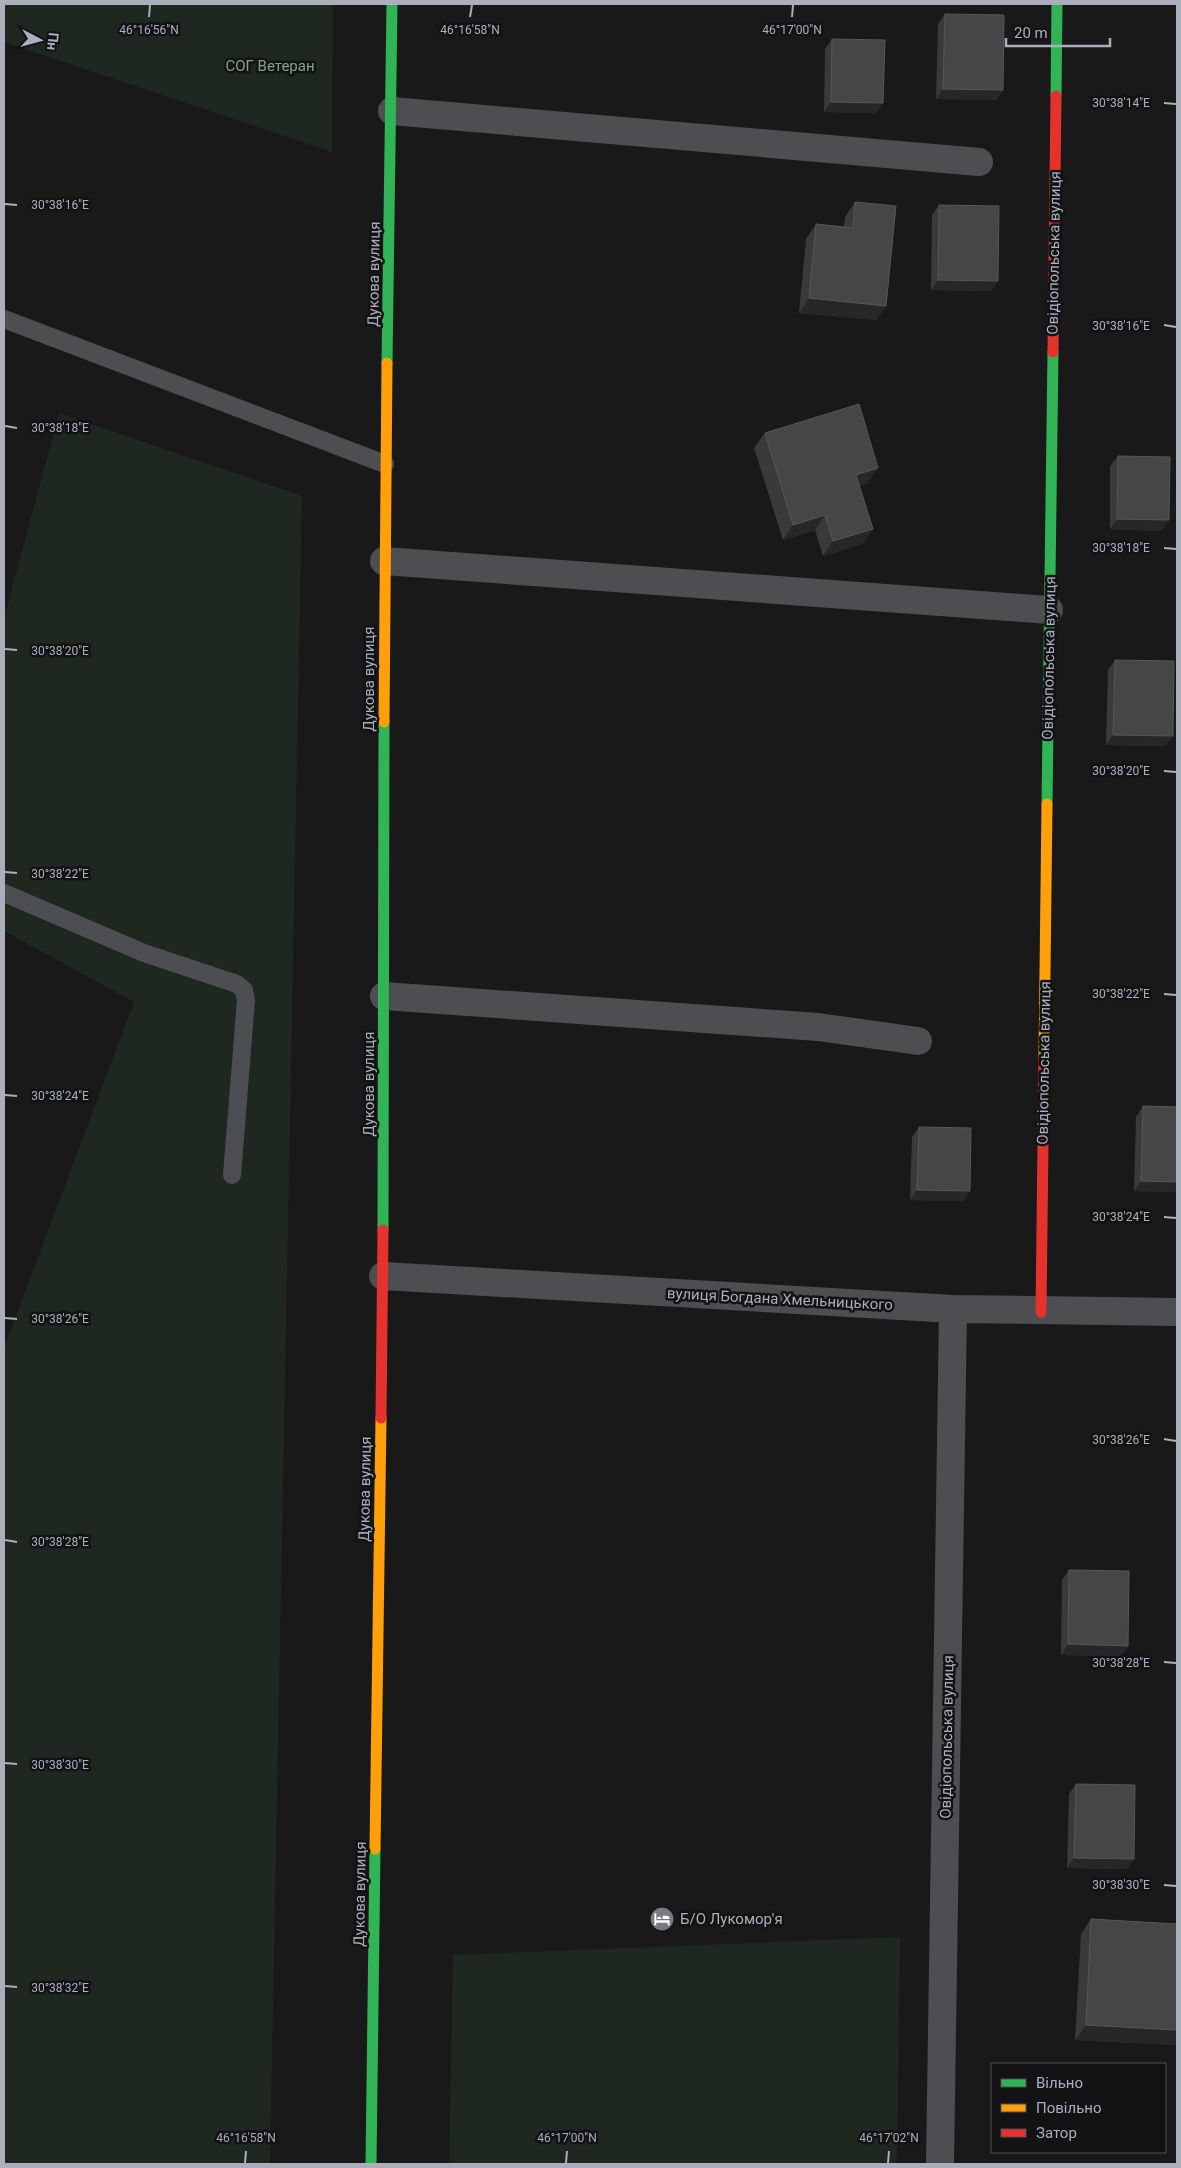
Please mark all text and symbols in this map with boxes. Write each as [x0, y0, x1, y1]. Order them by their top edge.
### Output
north arrow [15, 15, 65, 65]
scale bar [1006, 15, 1110, 47]
text: 46°16'56"N [119, 23, 179, 37]
text: 46°16'58"N [440, 23, 500, 37]
text: 46°17'00"N [762, 23, 822, 37]
text: 20 m [1014, 24, 1048, 42]
text: Пн [44, 32, 62, 51]
park label: СОГ Ветеран [225, 57, 315, 75]
text: 30°38'14"E [1092, 96, 1150, 110]
street label: Овідіопольська вулиця [1044, 171, 1064, 335]
text: 30°38'16"E [31, 198, 89, 212]
street label: Дукова вулиця [364, 221, 384, 327]
text: 30°38'16"E [1092, 319, 1150, 333]
text: 30°38'18"E [31, 421, 89, 435]
text: 30°38'18"E [1092, 541, 1150, 555]
street label: Овідіопольська вулиця [1039, 576, 1059, 740]
street label: Дукова вулиця [360, 626, 378, 732]
text: 30°38'20"E [31, 644, 89, 658]
text: 30°38'20"E [1092, 764, 1150, 778]
text: 30°38'22"E [31, 867, 89, 881]
street label: Овідіопольська вулиця [1034, 981, 1054, 1145]
text: 30°38'22"E [1092, 987, 1150, 1001]
street label: Дукова вулиця [360, 1031, 378, 1137]
text: 30°38'24"E [31, 1089, 89, 1103]
text: 30°38'24"E [1092, 1210, 1150, 1224]
street label: вулиця Богдана Хмельницького [667, 1284, 893, 1314]
text: 30°38'26"E [31, 1312, 89, 1326]
text: 30°38'26"E [1092, 1433, 1150, 1447]
street label: Дукова вулиця [355, 1436, 375, 1542]
text: 30°38'28"E [31, 1535, 89, 1549]
street label: Овідіопольська вулиця [937, 1655, 957, 1819]
text: 30°38'28"E [1092, 1656, 1150, 1670]
text: 30°38'30"E [31, 1758, 89, 1772]
street label: Дукова вулиця [350, 1841, 370, 1947]
text: 30°38'30"E [1092, 1878, 1150, 1892]
hotel icon: Б/О Лукомор'я [649, 1906, 675, 1932]
place label: Б/О Лукомор'я [680, 1910, 783, 1928]
text: 30°38'32"E [31, 1981, 89, 1995]
legend [991, 2063, 1166, 2153]
text: Вільно [1036, 2074, 1083, 2092]
text: Повільно [1036, 2099, 1102, 2117]
text: Затор [1036, 2124, 1077, 2142]
text: 46°16'58"N [216, 2131, 276, 2145]
text: 46°17'00"N [537, 2131, 597, 2145]
text: 46°17'02"N [859, 2131, 919, 2145]

